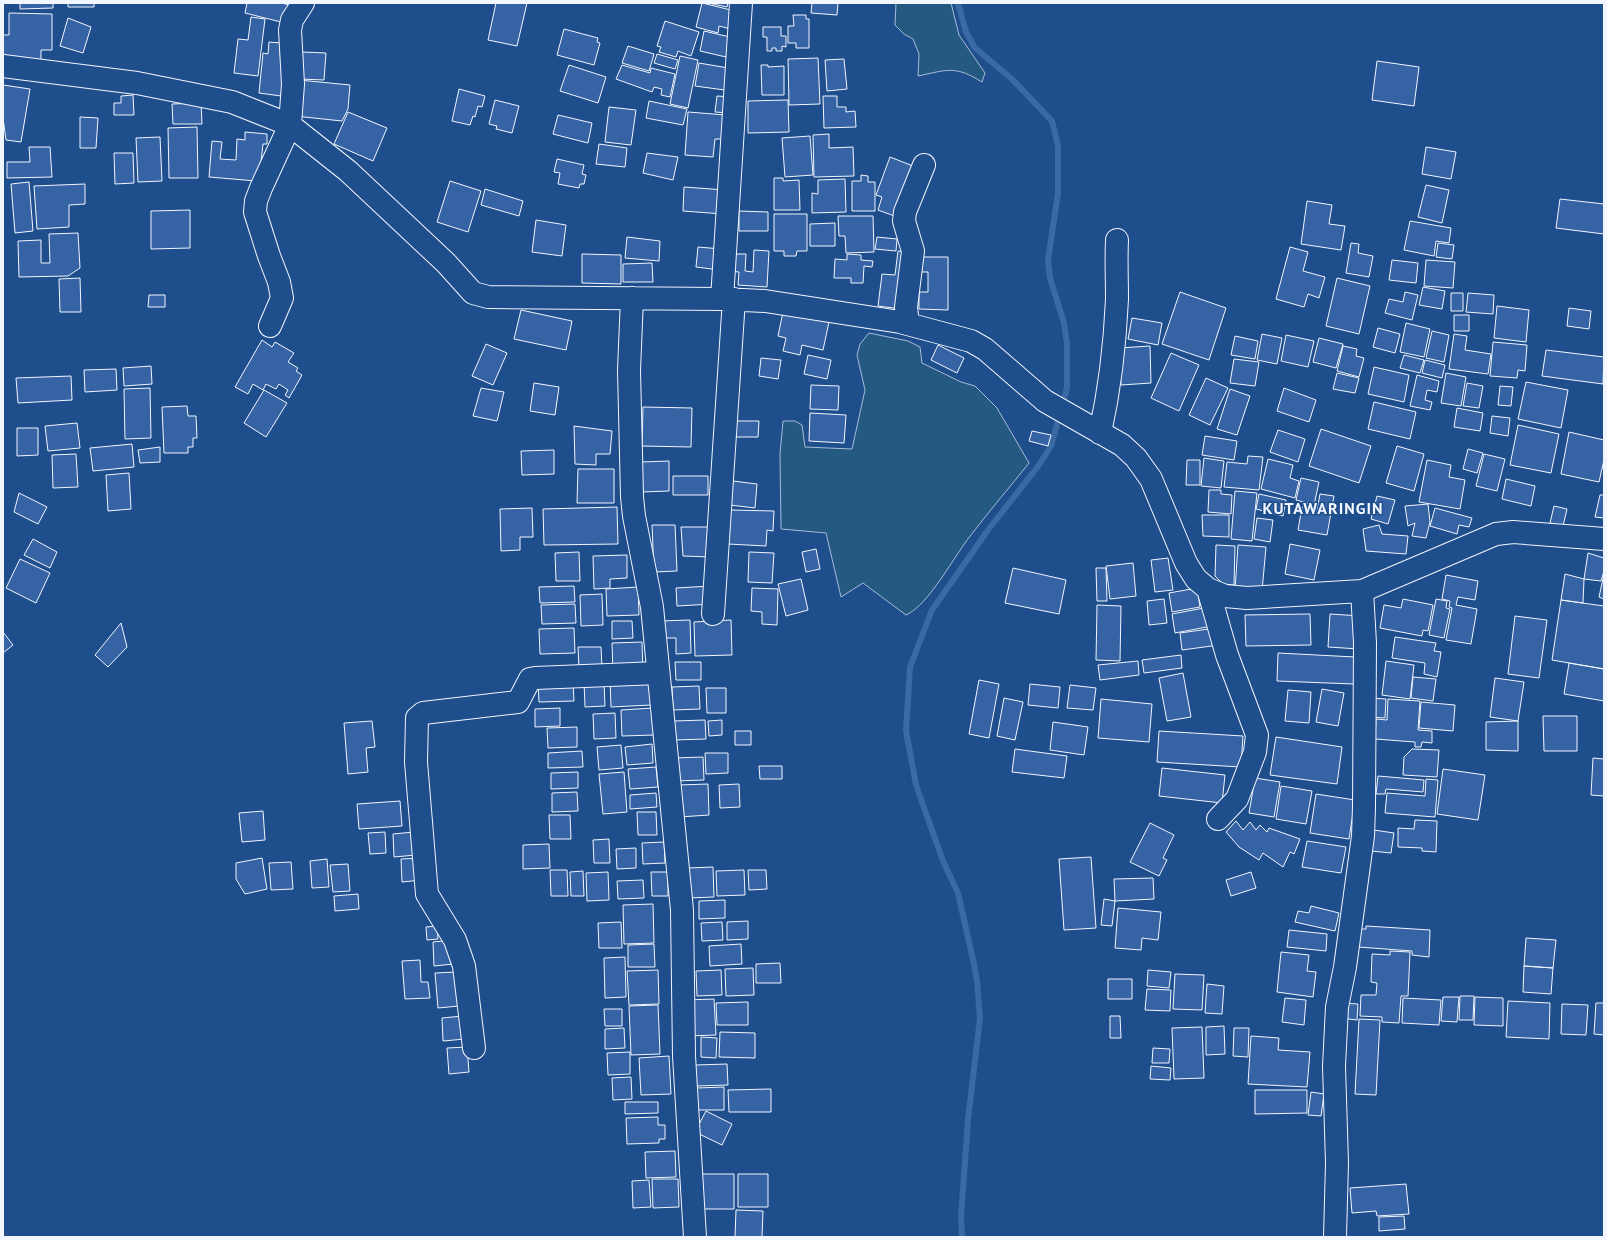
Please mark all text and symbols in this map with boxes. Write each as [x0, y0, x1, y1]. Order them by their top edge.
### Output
district label: KUTAWARINGIN [1262, 498, 1384, 518]

